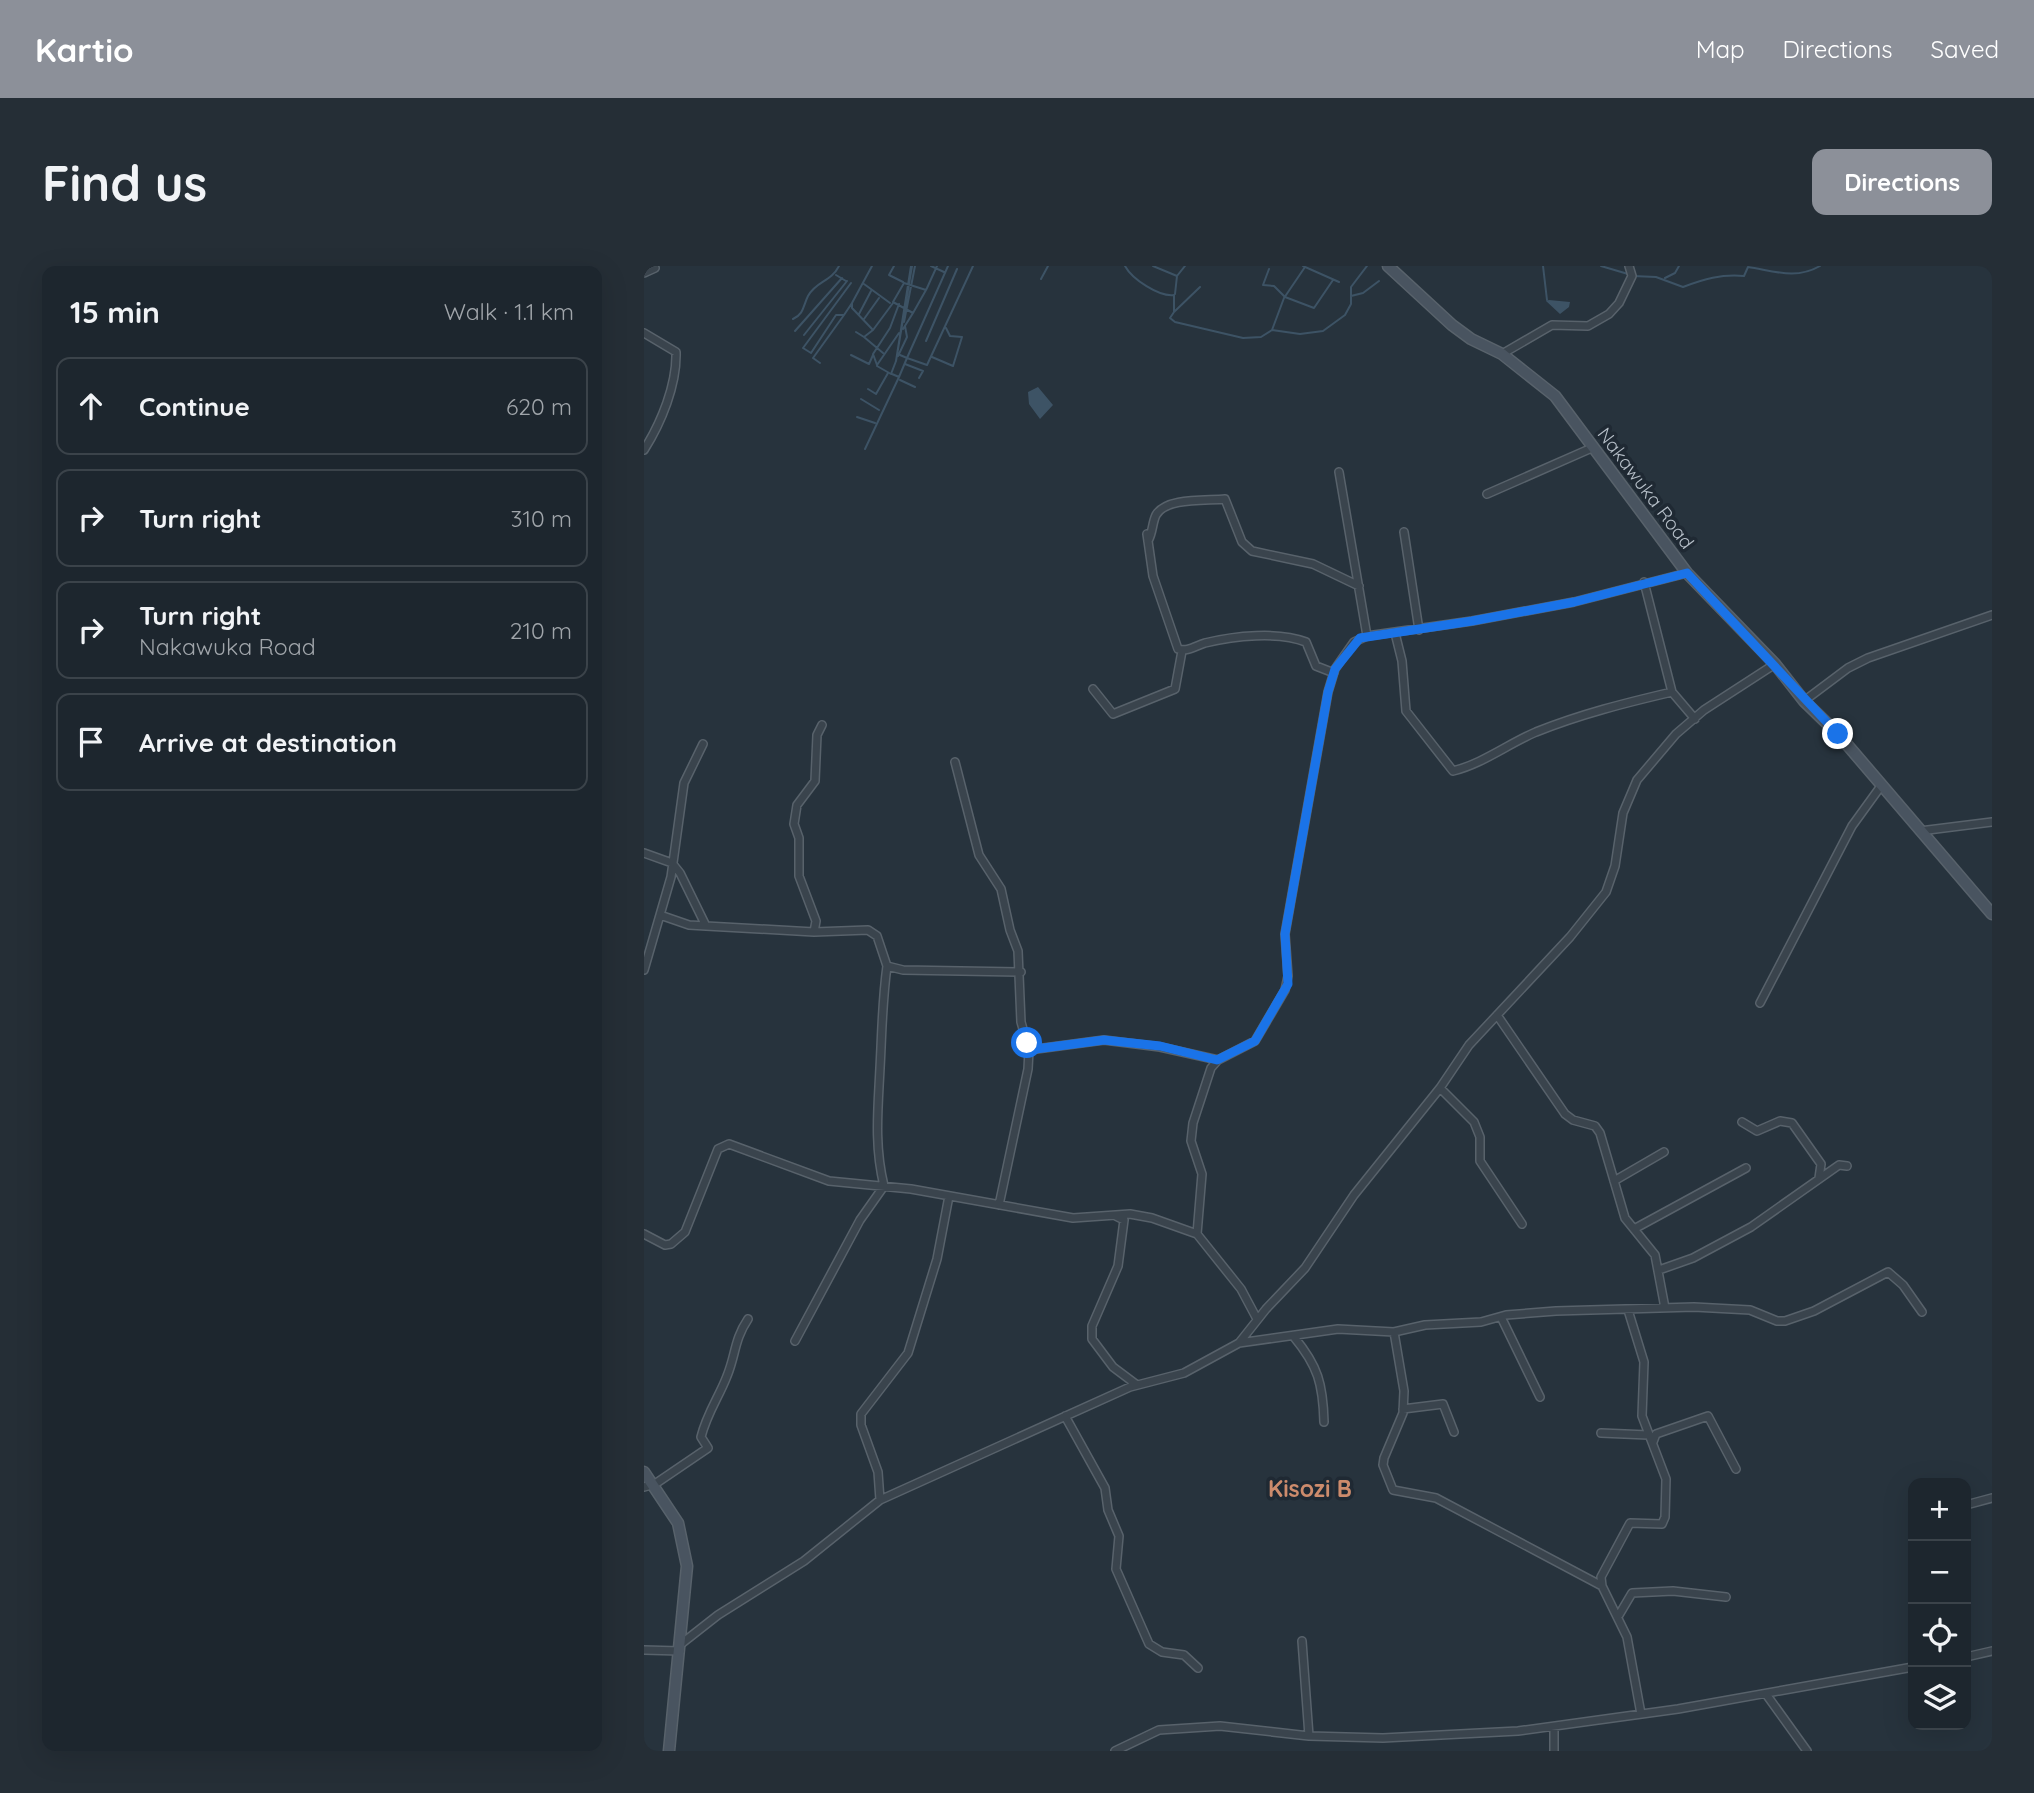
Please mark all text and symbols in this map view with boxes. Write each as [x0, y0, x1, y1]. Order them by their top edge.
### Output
text: Kartio [35, 29, 134, 70]
text: Map [1696, 34, 1745, 64]
text: Directions [1783, 34, 1893, 64]
text: Saved [1931, 34, 1999, 64]
button: Directions [1812, 149, 1992, 215]
text: Find us [42, 152, 207, 213]
text: 15 min [70, 293, 160, 331]
text: Walk · 1.1 km [444, 297, 574, 326]
icon: ahead [72, 387, 110, 425]
text: Continue [139, 390, 250, 423]
text: 620 m [506, 392, 572, 421]
street label: Nakawuka Road [1593, 423, 1699, 553]
icon: right [72, 499, 110, 537]
text: Turn right [139, 502, 261, 535]
text: 310 m [510, 504, 572, 533]
text: Turn right [139, 599, 261, 632]
icon: right [72, 611, 110, 649]
text: 210 m [510, 616, 572, 645]
text: Nakawuka Road [139, 632, 316, 661]
route end [1822, 718, 1853, 749]
icon: arrive [72, 723, 110, 761]
text: Arrive at destination [139, 726, 397, 759]
route start [1011, 1027, 1042, 1058]
district label: Kisozi B [1268, 1474, 1352, 1503]
map controls [1908, 1478, 1971, 1730]
button: + [1908, 1478, 1971, 1541]
button: − [1908, 1541, 1971, 1604]
button: locate [1908, 1604, 1971, 1667]
button: layers [1908, 1667, 1971, 1730]

